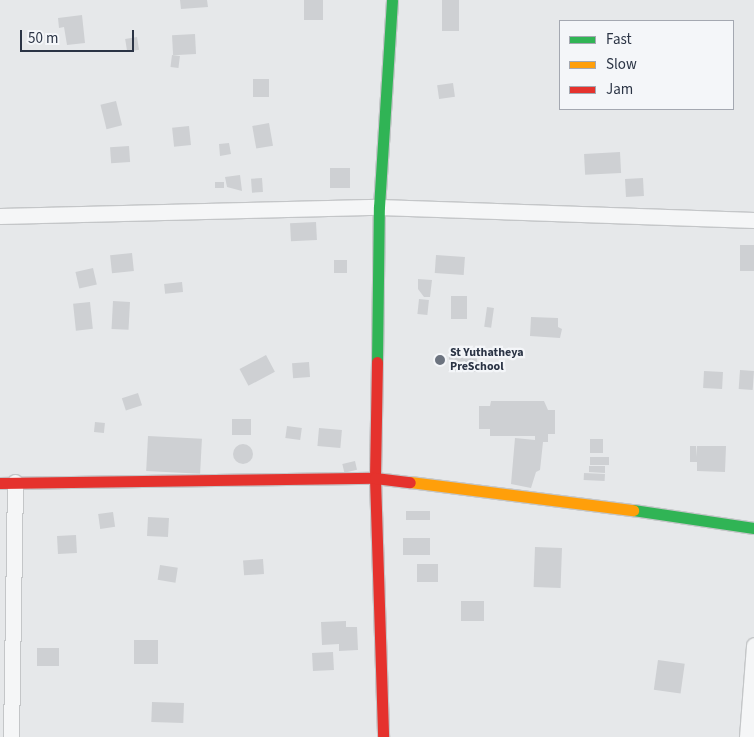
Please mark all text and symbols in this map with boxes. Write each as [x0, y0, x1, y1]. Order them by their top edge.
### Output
scale bar [22, 20, 136, 52]
legend [559, 20, 734, 110]
text: 50 m [28, 28, 58, 49]
text: Fast [606, 29, 632, 50]
text: Slow [606, 54, 637, 75]
text: Jam [606, 79, 633, 100]
place label: St Yuthatheya PreSchool [450, 346, 523, 374]
marker: St Yuthatheya PreSchool [434, 354, 446, 366]

